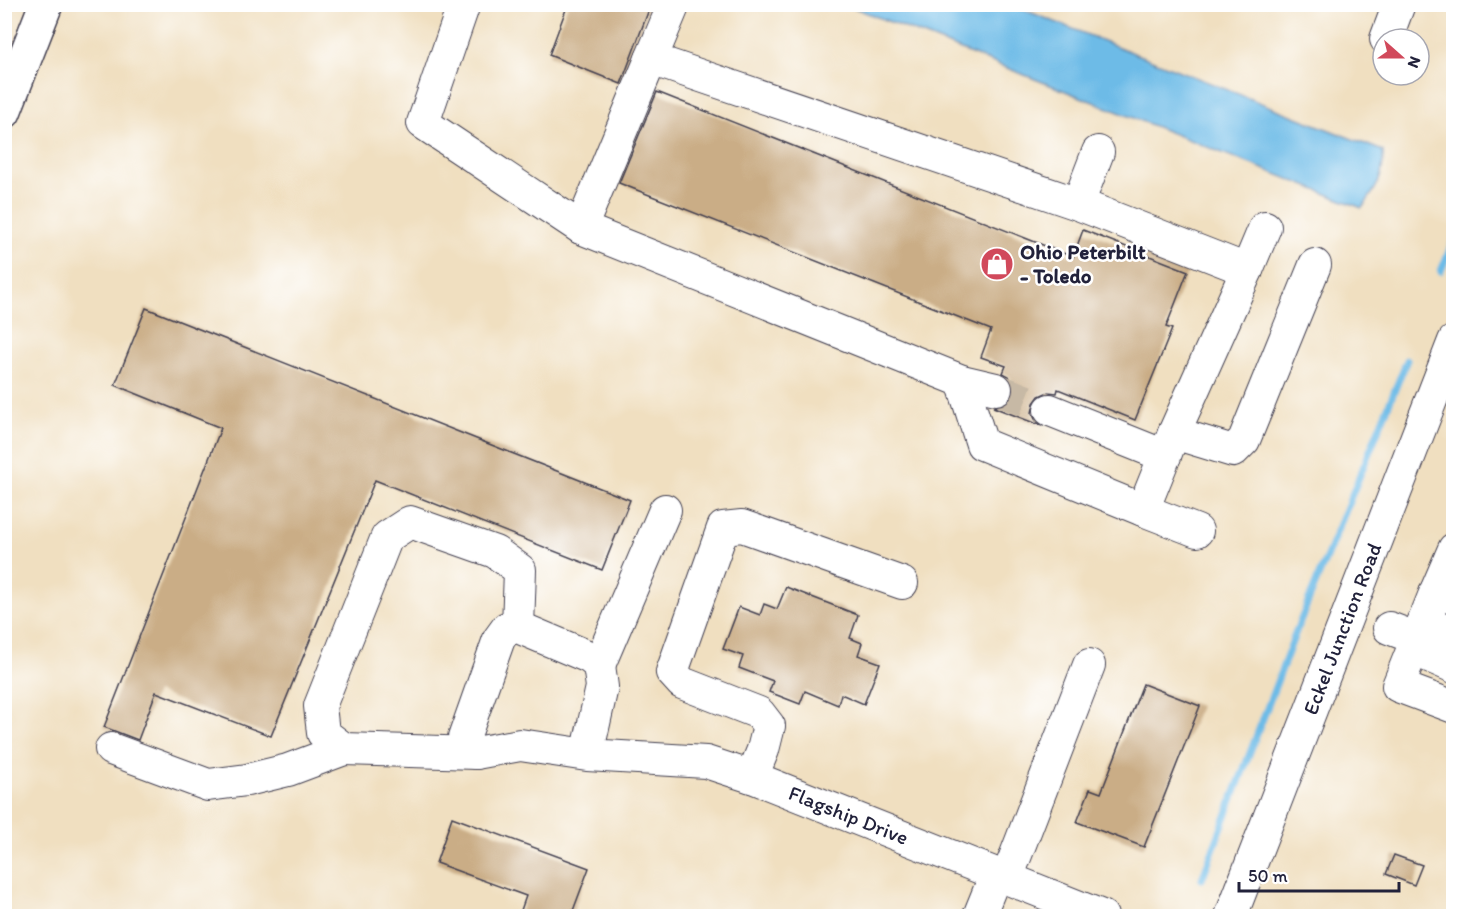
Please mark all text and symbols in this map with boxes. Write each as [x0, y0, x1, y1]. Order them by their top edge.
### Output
north arrow [1371, 27, 1431, 87]
text: N [1404, 54, 1425, 71]
place label: Ohio Peterbilt - Toledo [1020, 239, 1146, 288]
shop icon: Ohio Peterbilt - Toledo [979, 246, 1015, 282]
street label: Eckel Junction Road [1297, 539, 1387, 718]
street label: Flagship Drive [785, 780, 912, 850]
scale bar [1239, 855, 1400, 893]
text: 50 m [1248, 865, 1288, 887]

